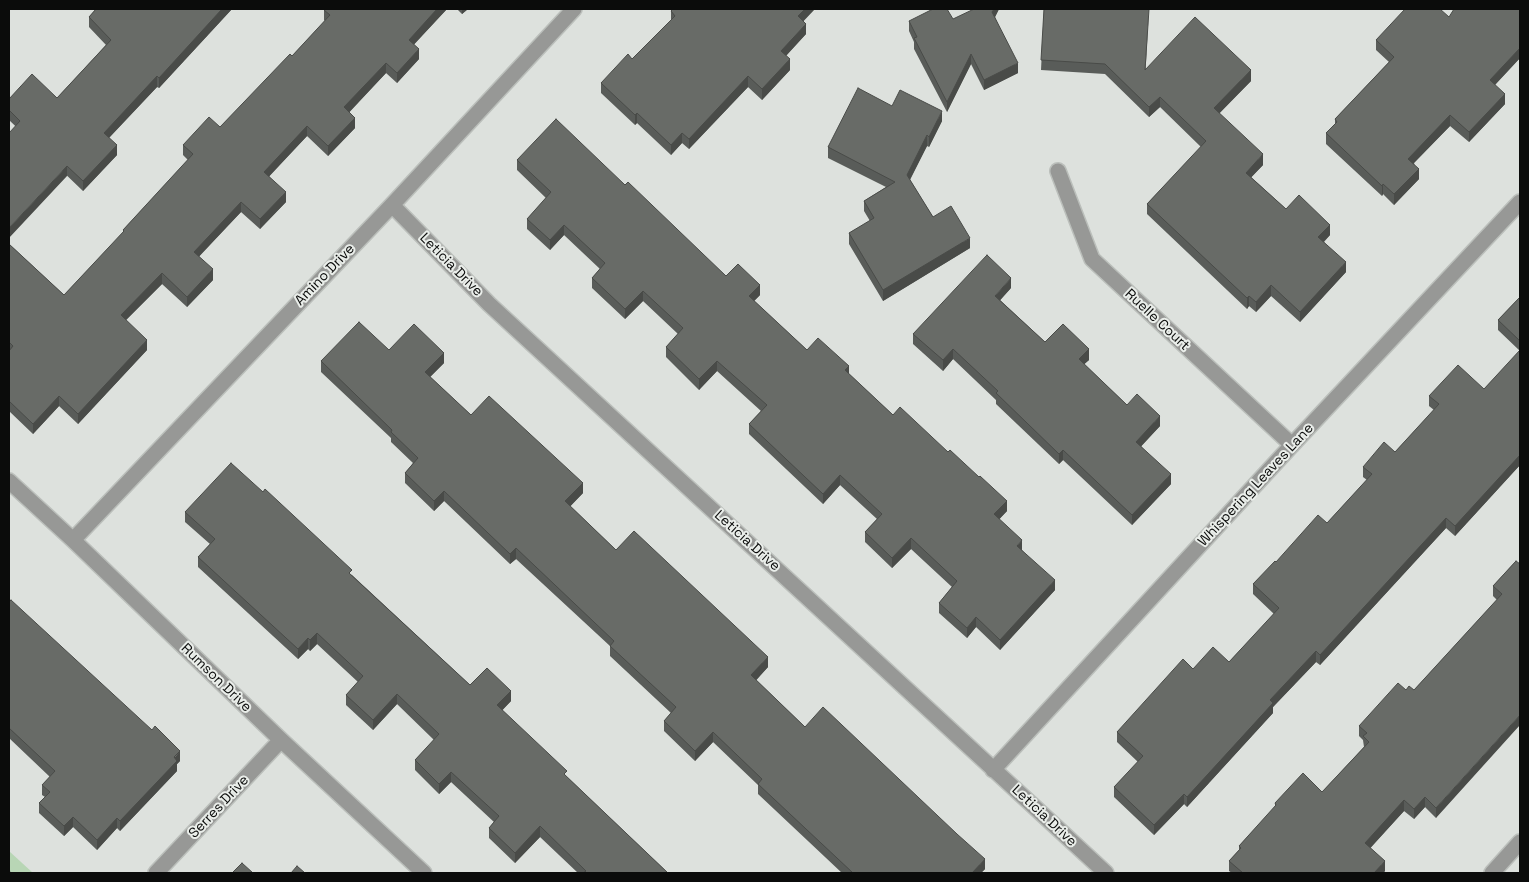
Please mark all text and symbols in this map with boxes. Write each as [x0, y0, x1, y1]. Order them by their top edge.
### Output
street label: Leticia Drive [416, 230, 486, 300]
street label: Amino Drive [292, 241, 358, 309]
street label: Ruelle Court [1121, 286, 1193, 354]
street label: Whispering Leaves Lane [1195, 420, 1317, 550]
street label: Leticia Drive [711, 507, 783, 575]
street label: Rumson Drive [177, 640, 255, 716]
street label: Serres Drive [186, 772, 252, 842]
street label: Leticia Drive [1008, 782, 1080, 850]

